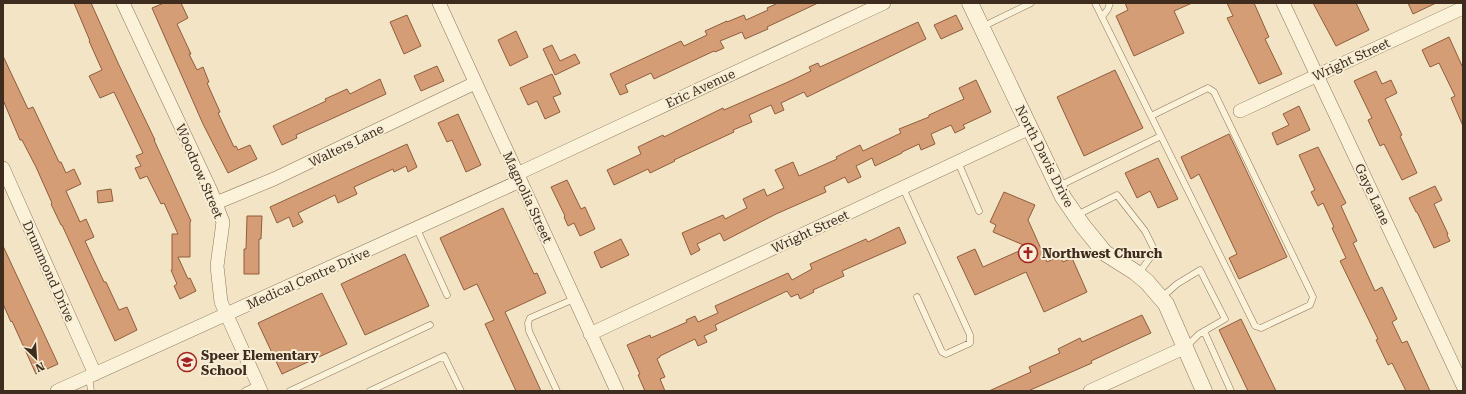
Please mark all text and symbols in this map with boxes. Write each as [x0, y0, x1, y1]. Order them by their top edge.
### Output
street label: Wright Street [1310, 35, 1392, 84]
street label: Eric Avenue [663, 66, 737, 111]
street label: North Davis Drive [1012, 103, 1077, 210]
street label: Walters Lane [306, 121, 386, 170]
street label: Woodrow Street [173, 122, 226, 221]
street label: Magnolia Street [500, 149, 555, 245]
street label: Gaye Lane [1352, 161, 1393, 227]
street label: Wright Street [769, 207, 851, 256]
street label: Drummond Drive [19, 218, 78, 324]
church icon: Northwest Church [1017, 242, 1039, 264]
street label: Medical Centre Drive [244, 245, 372, 312]
place label: Northwest Church [1042, 246, 1163, 261]
north arrow [16, 338, 56, 378]
place label: Speer Elementary School [201, 348, 319, 378]
school or university icon: Speer Elementary School [176, 351, 198, 373]
text: N [33, 359, 47, 375]

